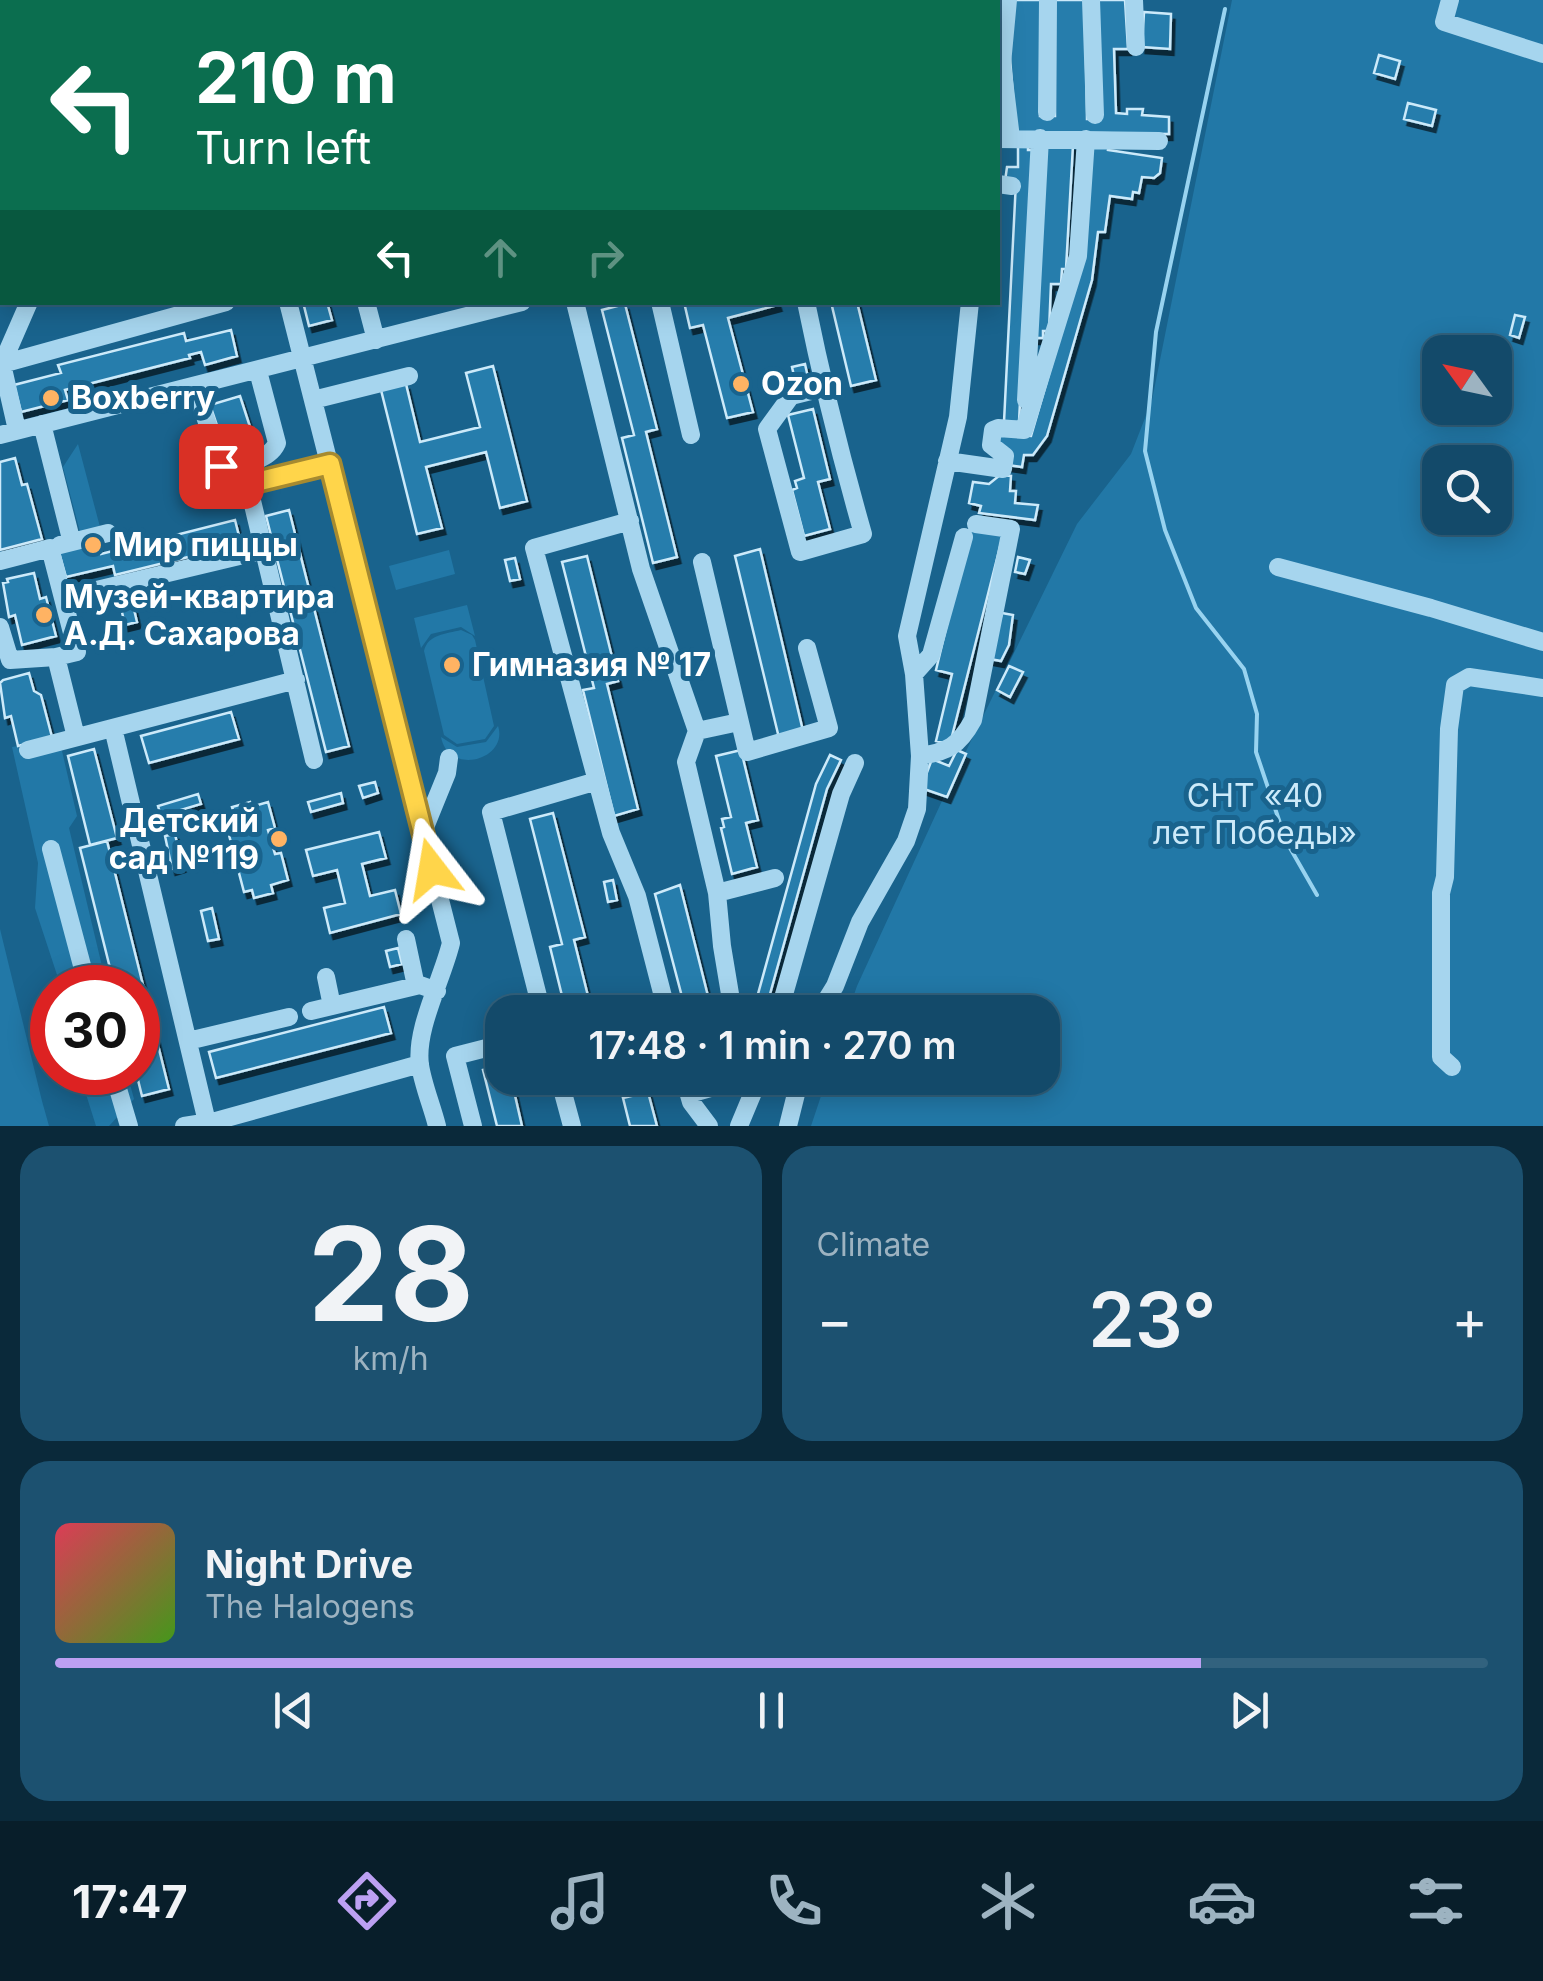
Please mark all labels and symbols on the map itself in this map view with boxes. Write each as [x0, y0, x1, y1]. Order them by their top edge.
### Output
north arrow [1422, 335, 1512, 425]
place label: Ozon [761, 364, 843, 403]
marker: Ozon [730, 373, 752, 395]
place label: Boxberry [71, 378, 215, 417]
marker: Boxberry [40, 387, 62, 409]
pin [179, 424, 264, 509]
place label: Мир пиццы [113, 525, 298, 564]
marker: Мир пиццы [82, 534, 104, 556]
place label: Музей-квартира А.Д. Сахарова [64, 577, 335, 653]
marker: Музей-квартира А.Д. Сахарова [33, 604, 55, 626]
place label: Гимназия № 17 [472, 645, 711, 684]
marker: Гимназия № 17 [441, 654, 463, 676]
park label: СНТ «40 лет Победы» [1153, 776, 1357, 852]
place label: Детский сад №119 [109, 801, 259, 877]
position arrow [380, 817, 484, 921]
marker: Детский сад №119 [268, 828, 290, 850]
speed limit sign: 30 [30, 965, 160, 1095]

